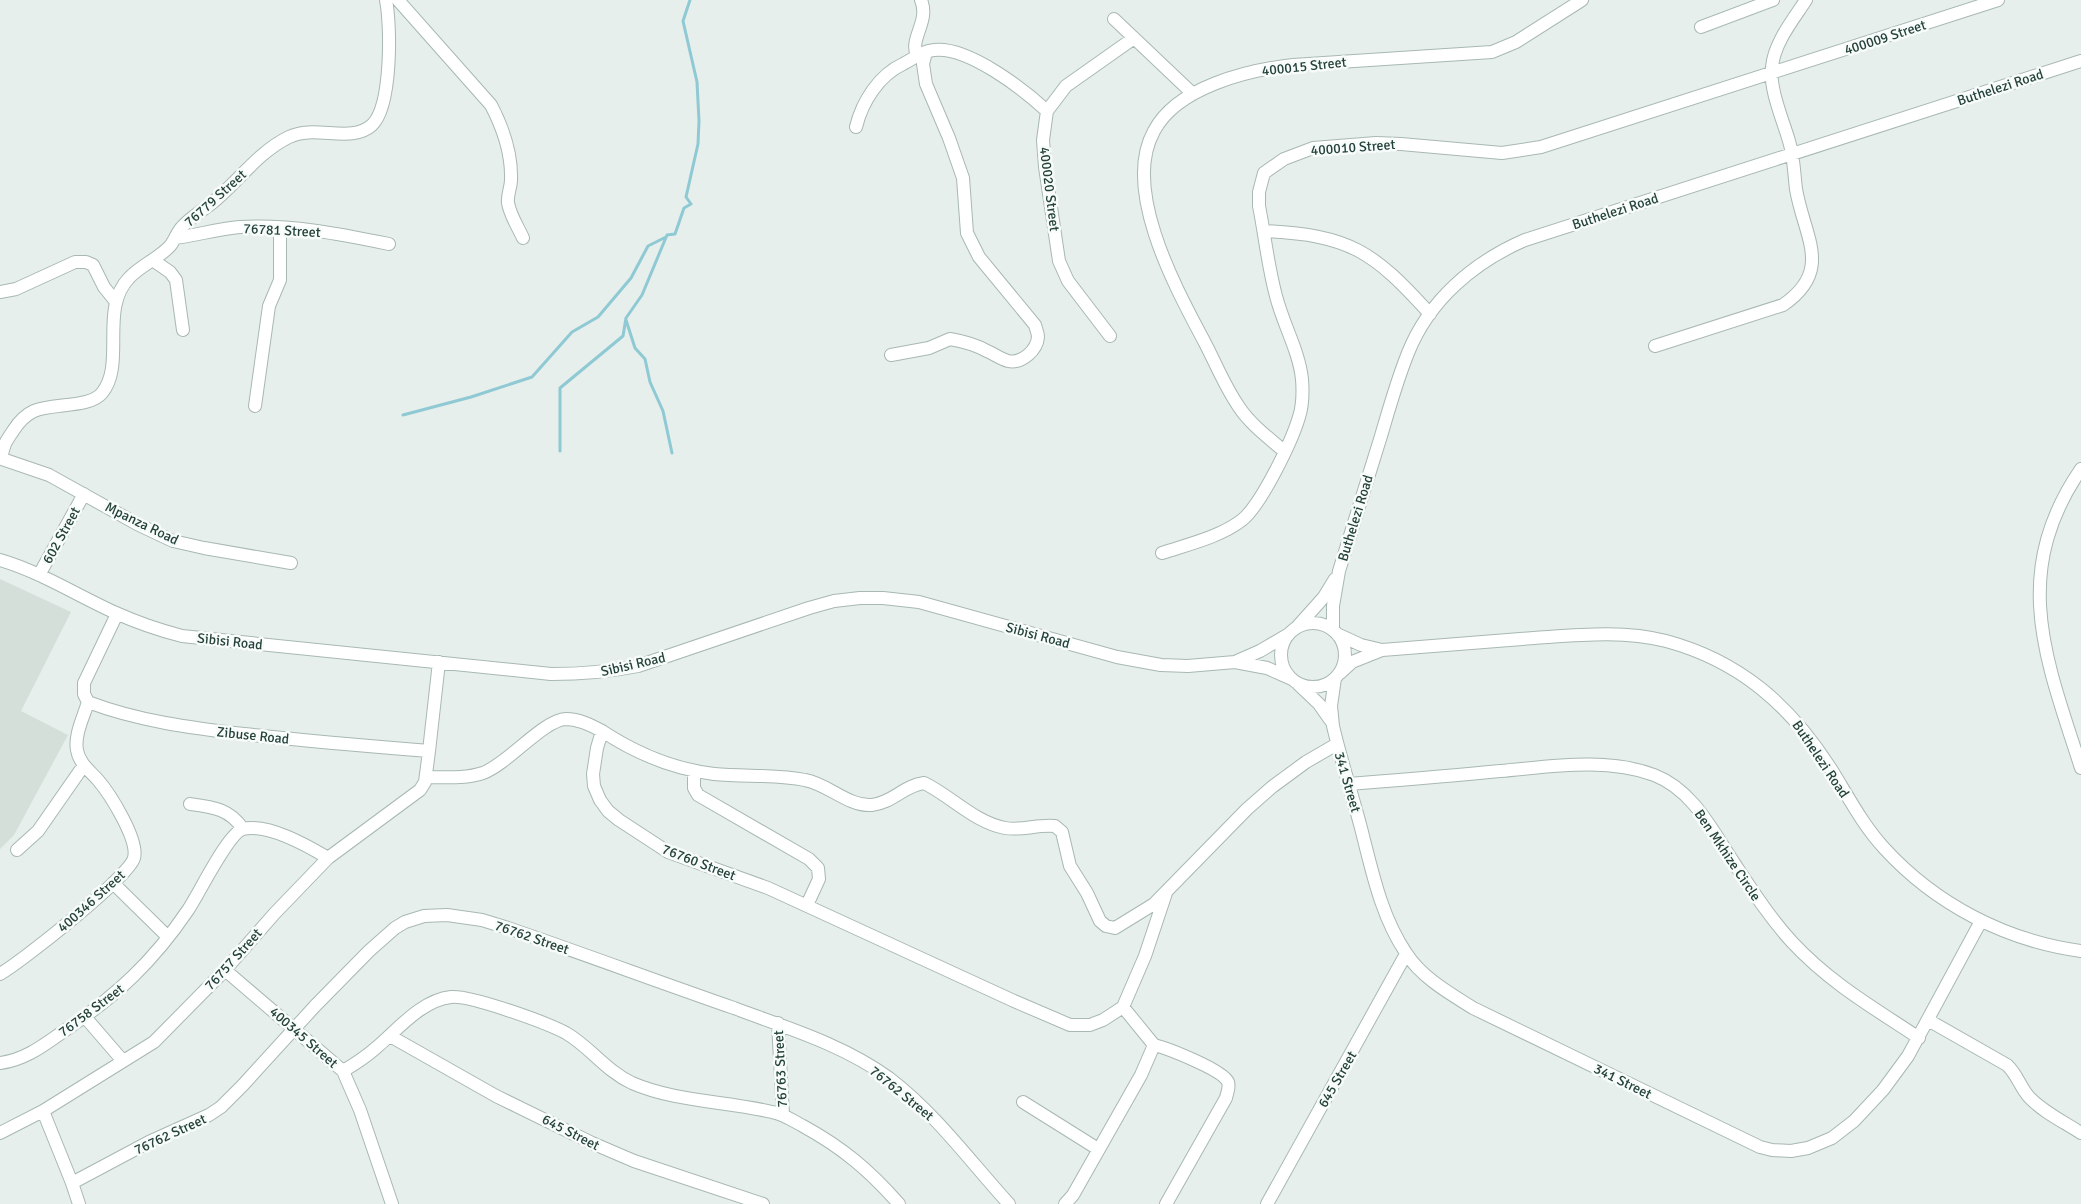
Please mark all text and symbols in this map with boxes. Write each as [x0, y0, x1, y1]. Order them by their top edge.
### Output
street label: 400009 Street [1842, 16, 1928, 59]
street label: 400015 Street [1261, 54, 1347, 79]
street label: Buthelezi Road [1955, 66, 2045, 109]
street label: 400010 Street [1310, 136, 1396, 159]
street label: 400020 Street [1036, 146, 1063, 232]
street label: 76779 Street [181, 166, 250, 231]
street label: Buthelezi Road [1570, 190, 1660, 233]
street label: 76781 Street [243, 220, 321, 241]
street label: Buthelezi Road [1334, 473, 1377, 564]
street label: Mpanza Road [102, 498, 181, 549]
street label: 602 Street [39, 504, 84, 567]
street label: Sibisi Road [1004, 619, 1072, 652]
street label: Sibisi Road [196, 630, 264, 653]
street label: Sibisi Road [599, 649, 667, 680]
street label: Buthelezi Road [1788, 717, 1853, 801]
street label: Zibuse Road [216, 723, 290, 748]
street label: 341 Street [1331, 750, 1364, 814]
street label: Ben Mkhize Circle [1691, 806, 1764, 904]
street label: 76760 Street [660, 841, 738, 884]
street label: 400346 Street [54, 867, 129, 936]
street label: 76762 Street [492, 917, 571, 958]
street label: 76757 Street [201, 925, 266, 994]
street label: 76758 Street [55, 980, 127, 1040]
street label: 400345 Street [266, 1003, 341, 1072]
street label: 76763 Street [770, 1030, 791, 1108]
street label: 645 Street [1315, 1048, 1360, 1110]
street label: 341 Street [1591, 1060, 1655, 1103]
street label: 76762 Street [866, 1062, 937, 1124]
street label: 76762 Street [132, 1110, 209, 1159]
street label: 645 Street [539, 1111, 602, 1154]

